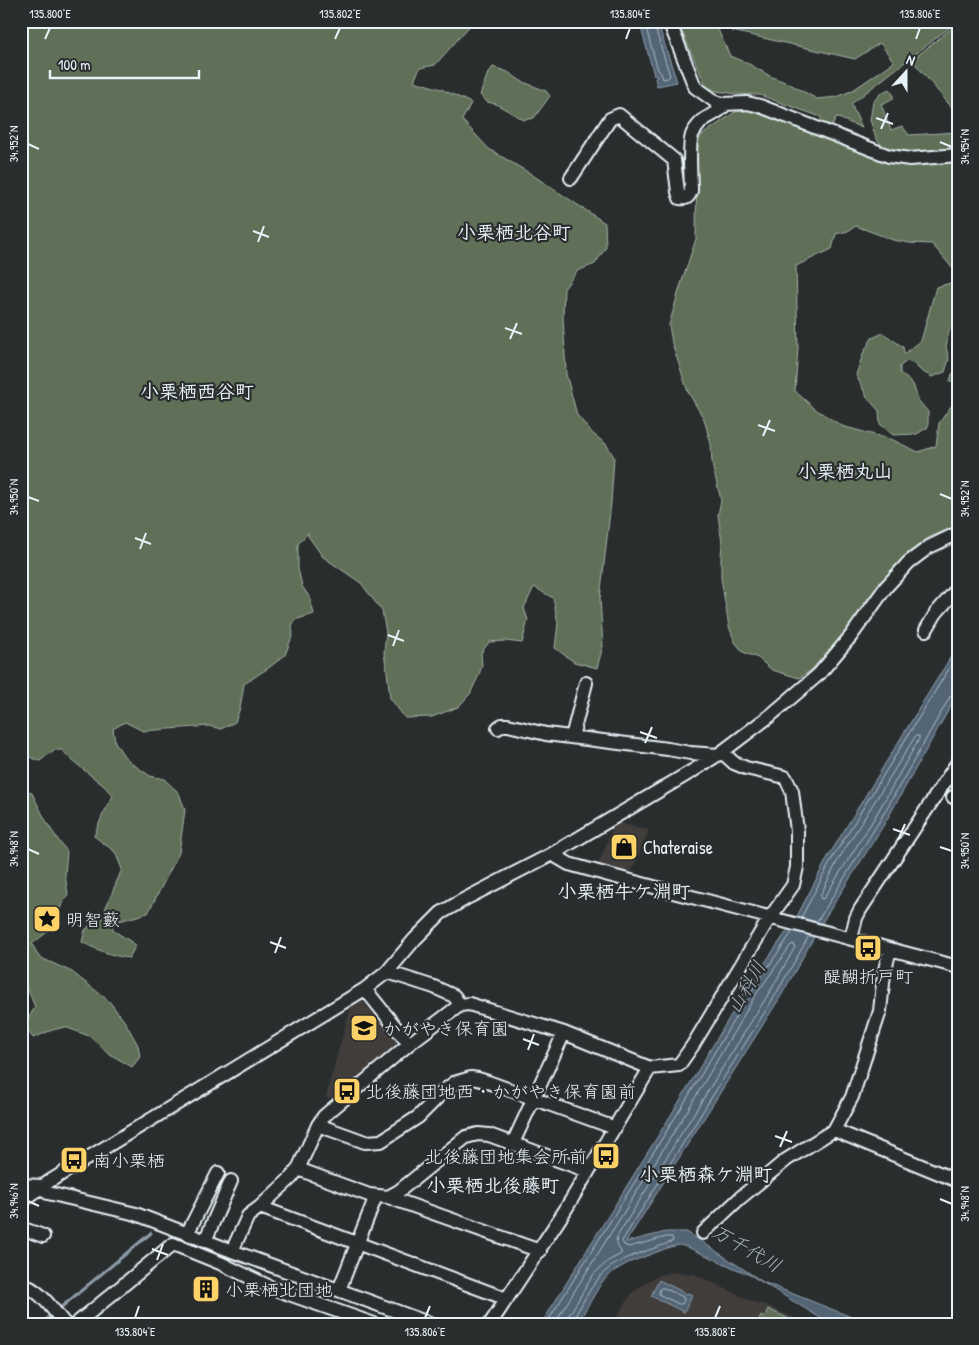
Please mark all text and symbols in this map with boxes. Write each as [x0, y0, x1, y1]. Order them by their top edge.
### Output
text: 135.800°E [29, 5, 71, 22]
text: 135.802°E [319, 5, 362, 22]
text: 135.804°E [610, 5, 651, 22]
text: 135.806°E [900, 5, 941, 22]
scale bar [50, 48, 199, 80]
north arrow [882, 48, 932, 98]
text: N [904, 49, 918, 70]
text: 100 m [58, 54, 91, 75]
text: 34.952°N [5, 126, 22, 162]
text: 34.954°N [956, 129, 973, 165]
district label: 小栗栖北谷町 [457, 219, 571, 245]
district label: 小栗栖西谷町 [140, 378, 254, 404]
district label: 小栗栖丸山 [797, 458, 893, 484]
text: 34.950°N [5, 479, 22, 515]
text: 34.952°N [956, 481, 973, 517]
text: 34.948°N [5, 831, 22, 867]
shop icon: Chateraise [609, 832, 639, 862]
text: 34.950°N [956, 833, 973, 869]
place label: Chateraise [643, 835, 713, 860]
district label: 小栗栖牛ケ淵町 [557, 878, 691, 904]
place icon: 明智藪 [32, 904, 62, 934]
place label: 明智藪 [66, 907, 120, 932]
bus stop icon: 醍醐折戸町 [853, 933, 883, 963]
water label: 山科川 [720, 956, 772, 1018]
place label: 醍醐折戸町 [823, 964, 913, 989]
school or university icon: かがやき保育園 [349, 1013, 379, 1043]
place label: かがやき保育園 [383, 1016, 509, 1041]
bus stop icon: 北後藤団地西・かがやき保育園前 [332, 1076, 362, 1106]
place label: 北後藤団地西・かがやき保育園前 [366, 1079, 636, 1104]
bus stop icon: 北後藤団地集会所前 [591, 1141, 621, 1171]
place label: 北後藤団地集会所前 [425, 1144, 587, 1169]
bus stop icon: 南小栗栖 [59, 1145, 89, 1175]
place label: 南小栗栖 [93, 1148, 165, 1173]
district label: 小栗栖森ケ淵町 [639, 1161, 773, 1187]
district label: 小栗栖北後藤町 [426, 1172, 560, 1198]
text: 34.946°N [5, 1183, 22, 1219]
text: 34.948°N [956, 1186, 973, 1222]
water label: 万千代川 [708, 1218, 786, 1278]
building icon: 小栗栖北団地 [191, 1274, 221, 1304]
place label: 小栗栖北団地 [225, 1277, 333, 1302]
text: 135.804°E [115, 1323, 156, 1340]
text: 135.806°E [405, 1323, 446, 1340]
text: 135.808°E [694, 1323, 736, 1340]

